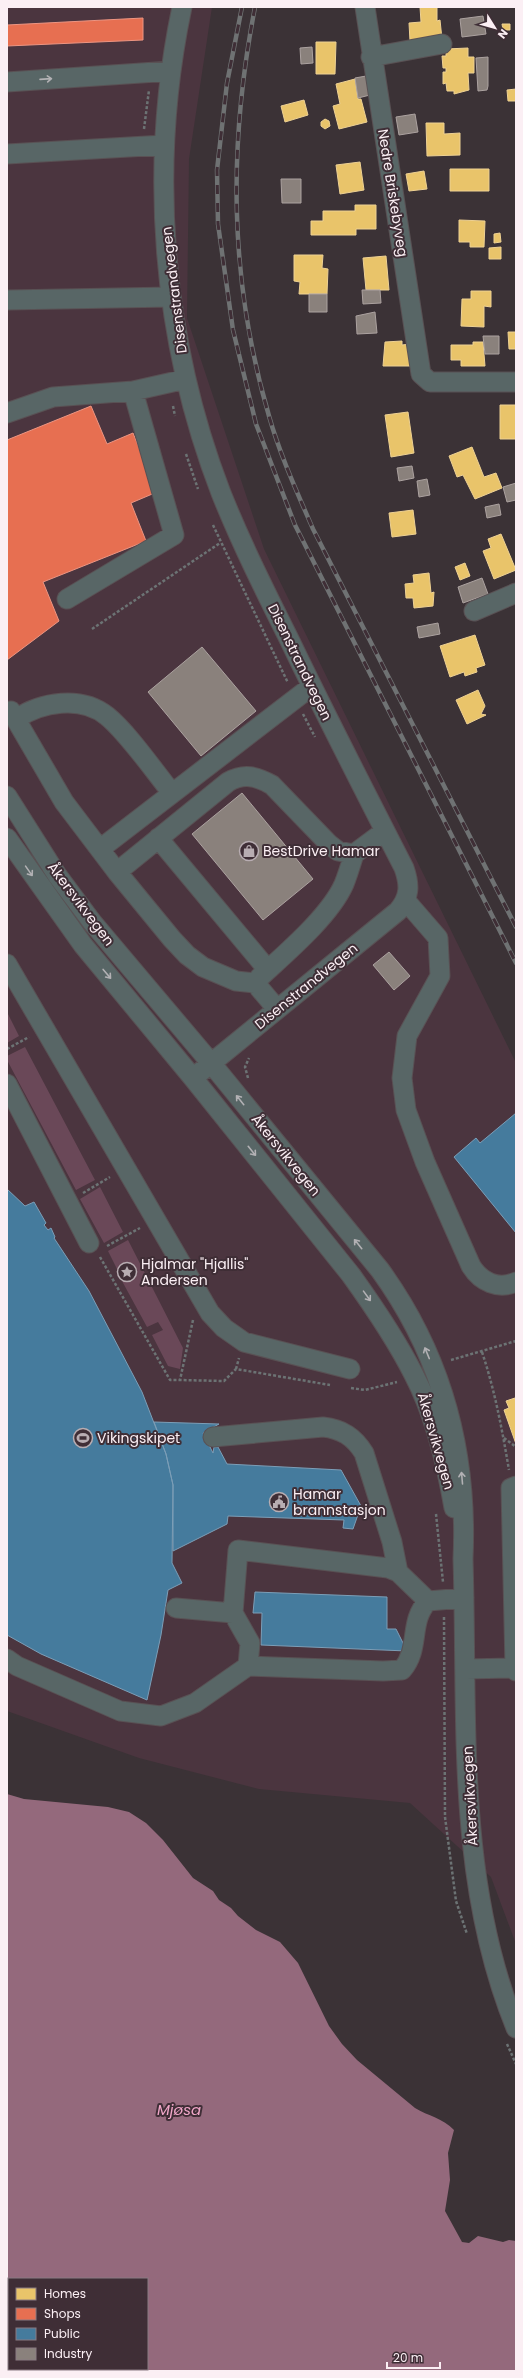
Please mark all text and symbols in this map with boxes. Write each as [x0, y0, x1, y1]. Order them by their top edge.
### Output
north arrow [475, 8, 515, 48]
text: N [494, 26, 512, 42]
one-way arrow [39, 76, 52, 83]
street label: Nedre Briskebyveg [373, 128, 413, 258]
street label: Disenstrandvegen [156, 226, 192, 354]
street label: Disenstrandvegen [263, 600, 337, 724]
shop icon: BestDrive Hamar [238, 840, 260, 862]
place label: BestDrive Hamar [263, 841, 380, 861]
street label: Åkersvikvegen [43, 858, 119, 950]
one-way arrow [25, 865, 33, 876]
street label: Disenstrandvegen [250, 938, 362, 1034]
one-way arrow [102, 969, 111, 980]
one-way arrow [236, 1094, 245, 1105]
street label: Åkersvikvegen [247, 1110, 325, 1200]
one-way arrow [247, 1145, 256, 1156]
one-way arrow [354, 1238, 363, 1249]
place label: Hjalmar "Hjallis" Andersen [141, 1254, 248, 1290]
place icon: Hjalmar "Hjallis" Andersen [116, 1261, 138, 1283]
one-way arrow [363, 1291, 371, 1302]
one-way arrow [423, 1348, 430, 1360]
street label: Åkersvikvegen [413, 1390, 459, 1492]
sports icon: Vikingskipet [72, 1427, 94, 1449]
place label: Vikingskipet [97, 1428, 180, 1448]
one-way arrow [458, 1472, 465, 1485]
place label: Hamar brannstasjon [293, 1484, 386, 1520]
public building icon: Hamar brannstasjon [268, 1491, 290, 1513]
street label: Åkersvikvegen [457, 1746, 483, 1846]
water label: Mjøsa [157, 2099, 201, 2120]
legend [8, 2278, 148, 2370]
text: Homes [44, 2285, 86, 2302]
text: Shops [44, 2305, 81, 2322]
text: Public [44, 2325, 80, 2342]
scale bar [387, 2344, 440, 2370]
text: Industry [44, 2345, 93, 2362]
text: 20 m [393, 2349, 423, 2366]

